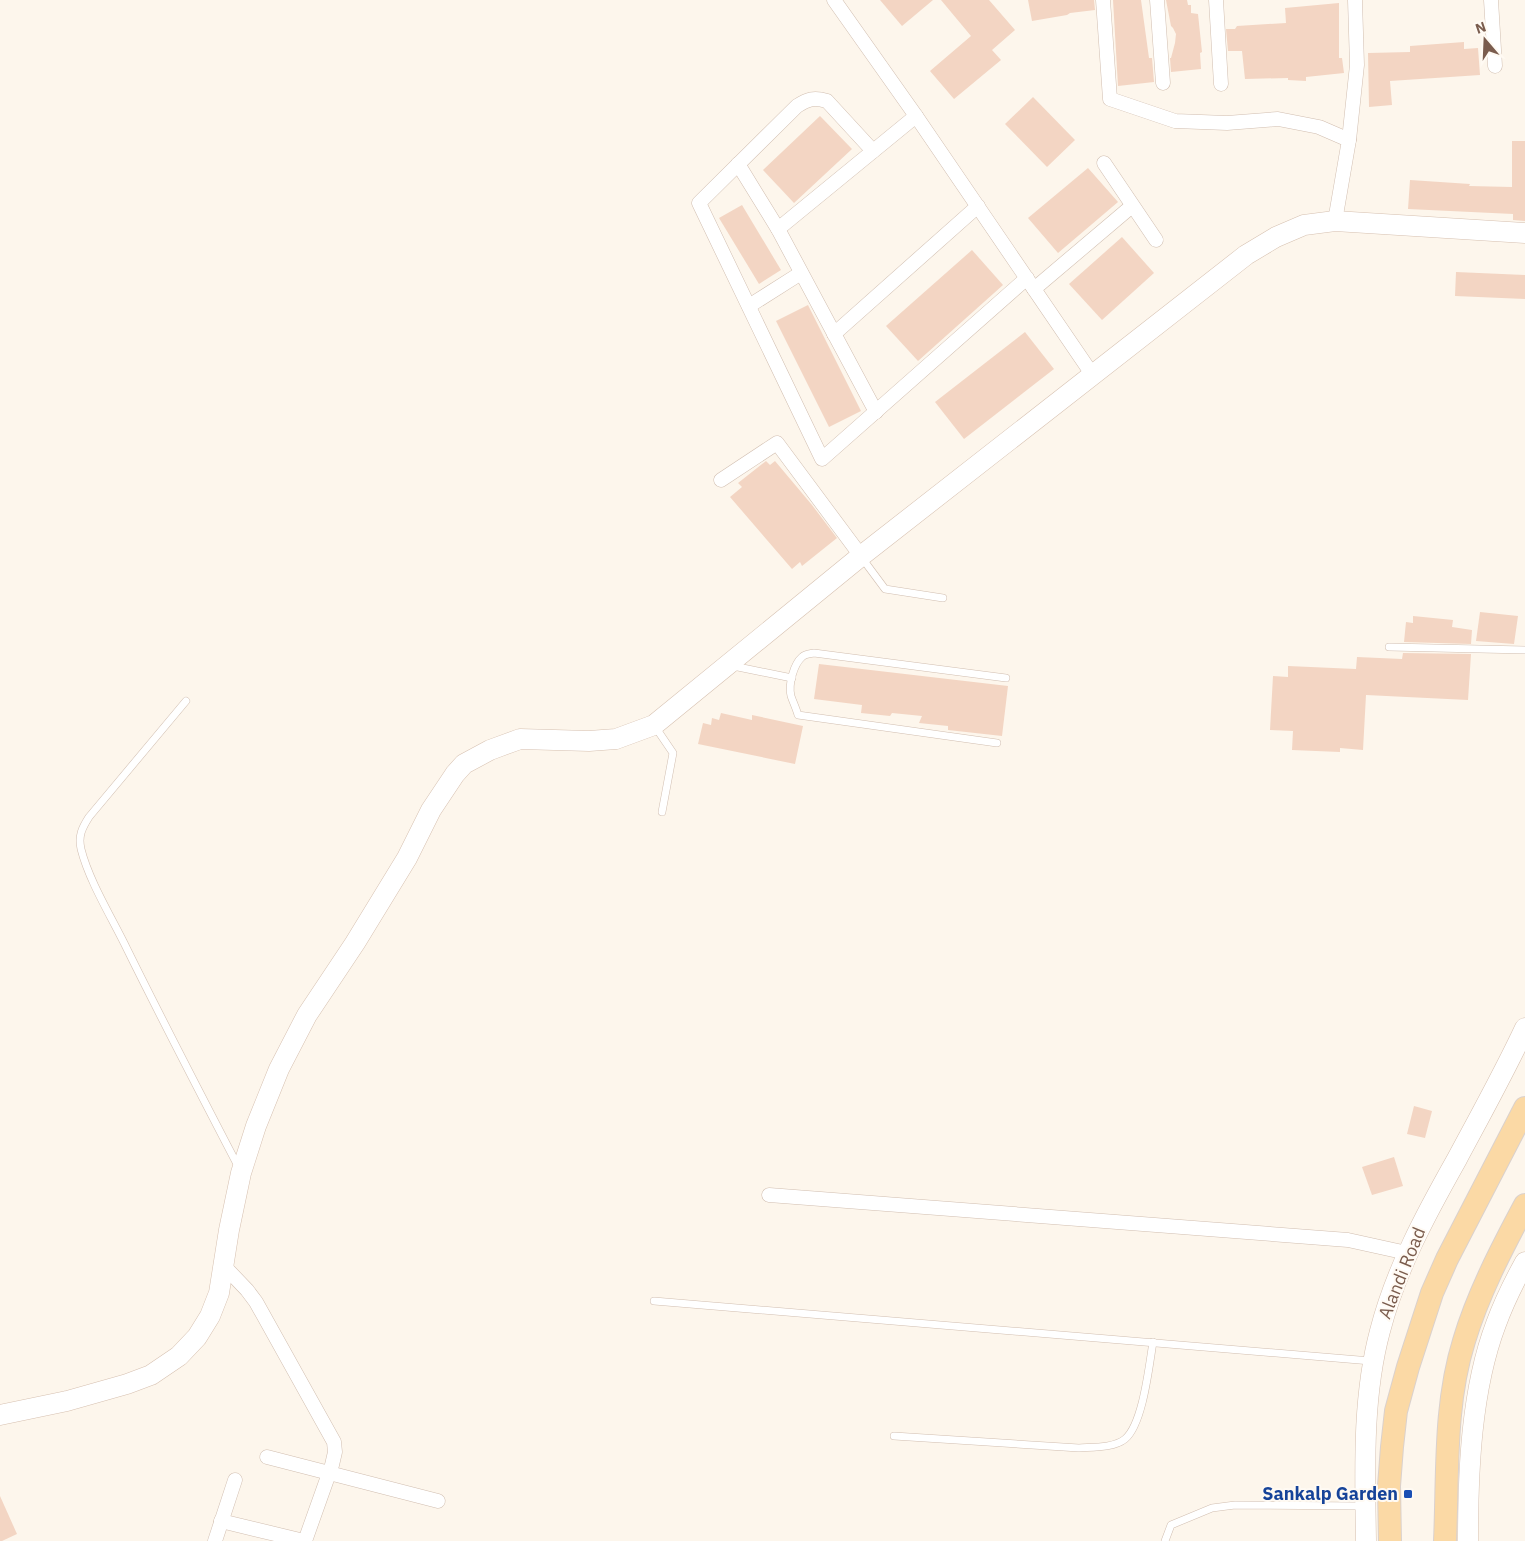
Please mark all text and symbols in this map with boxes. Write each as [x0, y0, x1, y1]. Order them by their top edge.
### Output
north arrow [1460, 15, 1510, 65]
text: N [1473, 18, 1488, 38]
street label: Alandi Road [1373, 1224, 1430, 1322]
place label: Sankalp Garden [1262, 1482, 1398, 1505]
marker: Sankalp Garden [1402, 1488, 1414, 1500]

